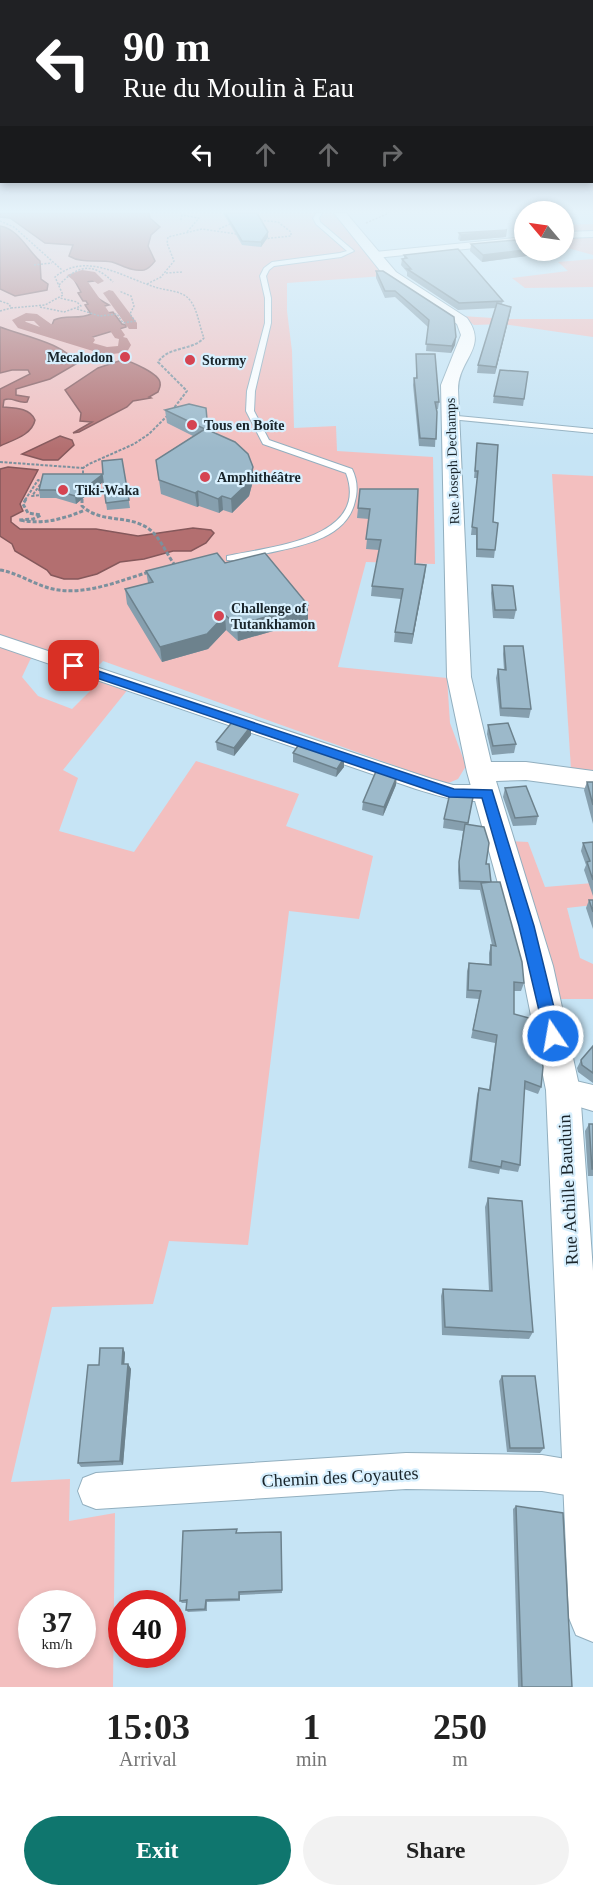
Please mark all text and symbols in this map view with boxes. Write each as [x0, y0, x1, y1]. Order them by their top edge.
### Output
icon: left [24, 24, 102, 102]
text: 90 m [123, 24, 211, 70]
text: Rue du Moulin à Eau [123, 73, 354, 103]
icon: left [186, 138, 219, 171]
icon: ahead [249, 138, 282, 171]
icon: ahead [312, 138, 345, 171]
icon: right [375, 138, 408, 171]
north arrow [514, 201, 574, 261]
map controls [514, 201, 574, 261]
place label: Mecalodon [47, 350, 113, 365]
marker: Mecalodon [118, 350, 132, 364]
marker: Stormy [183, 353, 197, 367]
place label: Stormy [202, 353, 246, 368]
street label: Rue Joseph Dechamps [443, 397, 462, 525]
marker: Tous en Boîte [185, 418, 199, 432]
place label: Tous en Boîte [204, 418, 284, 433]
marker: Amphithéâtre [198, 470, 212, 484]
place label: Amphithéâtre [217, 470, 301, 485]
marker: Tiki-Waka [56, 483, 70, 497]
place label: Tiki-Waka [75, 483, 139, 498]
place label: Challenge of Tutankhamon [231, 601, 316, 632]
marker: Challenge of Tutankhamon [212, 609, 226, 623]
pin [48, 640, 99, 691]
icon: arrive [57, 649, 90, 682]
position arrow [521, 1004, 585, 1068]
street label: Rue Achille Bauduin [554, 1114, 582, 1266]
street label: Chemin des Coyautes [261, 1463, 419, 1491]
speed limit sign: 40 [108, 1590, 186, 1668]
text: 37 [42, 1605, 72, 1638]
text: km/h [42, 1636, 72, 1652]
text: 15:03 [106, 1707, 190, 1747]
text: 1 [303, 1707, 321, 1747]
text: 250 [433, 1707, 487, 1747]
text: Arrival [119, 1748, 177, 1770]
text: min [296, 1748, 327, 1770]
text: m [452, 1748, 468, 1770]
button: Exit [24, 1816, 291, 1885]
button: Share [303, 1816, 569, 1885]

